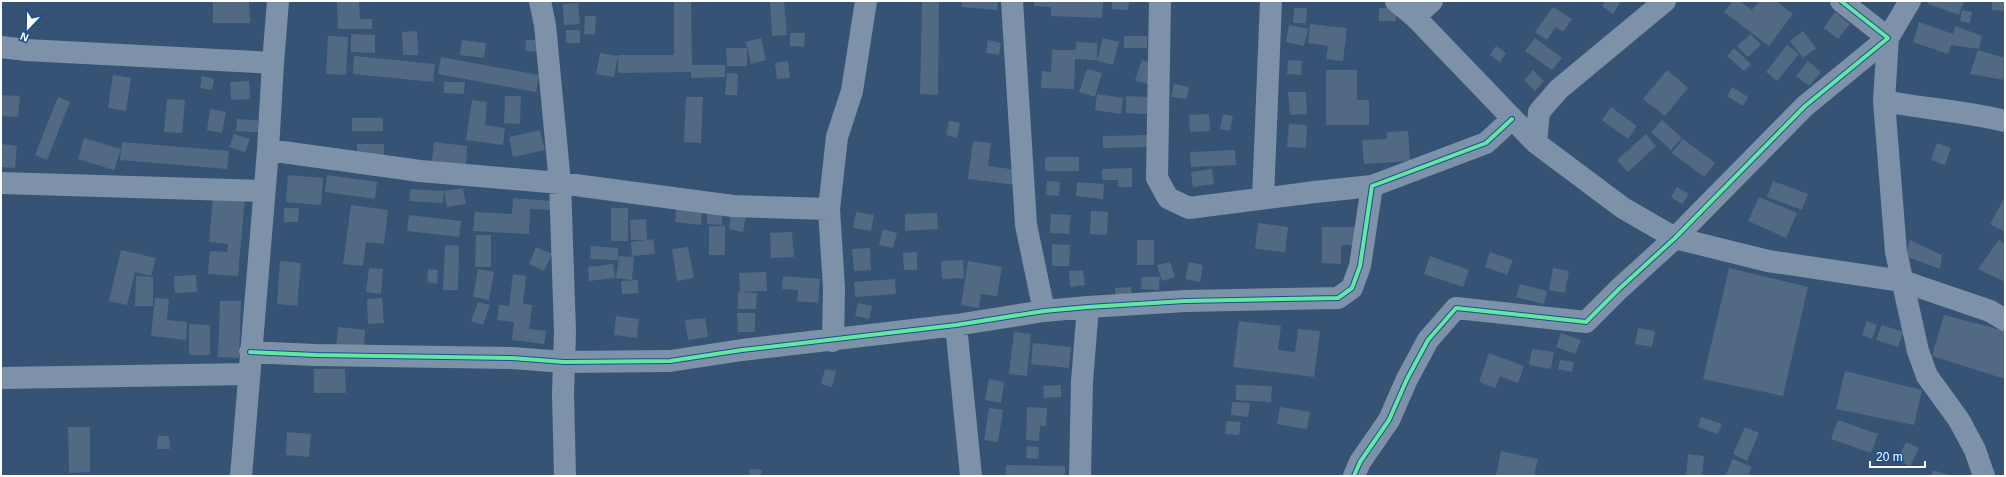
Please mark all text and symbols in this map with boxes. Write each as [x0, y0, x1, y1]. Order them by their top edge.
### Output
north arrow [8, 8, 48, 48]
text: N [18, 30, 30, 44]
scale bar [1870, 443, 1925, 469]
text: 20 m [1876, 450, 1903, 464]

